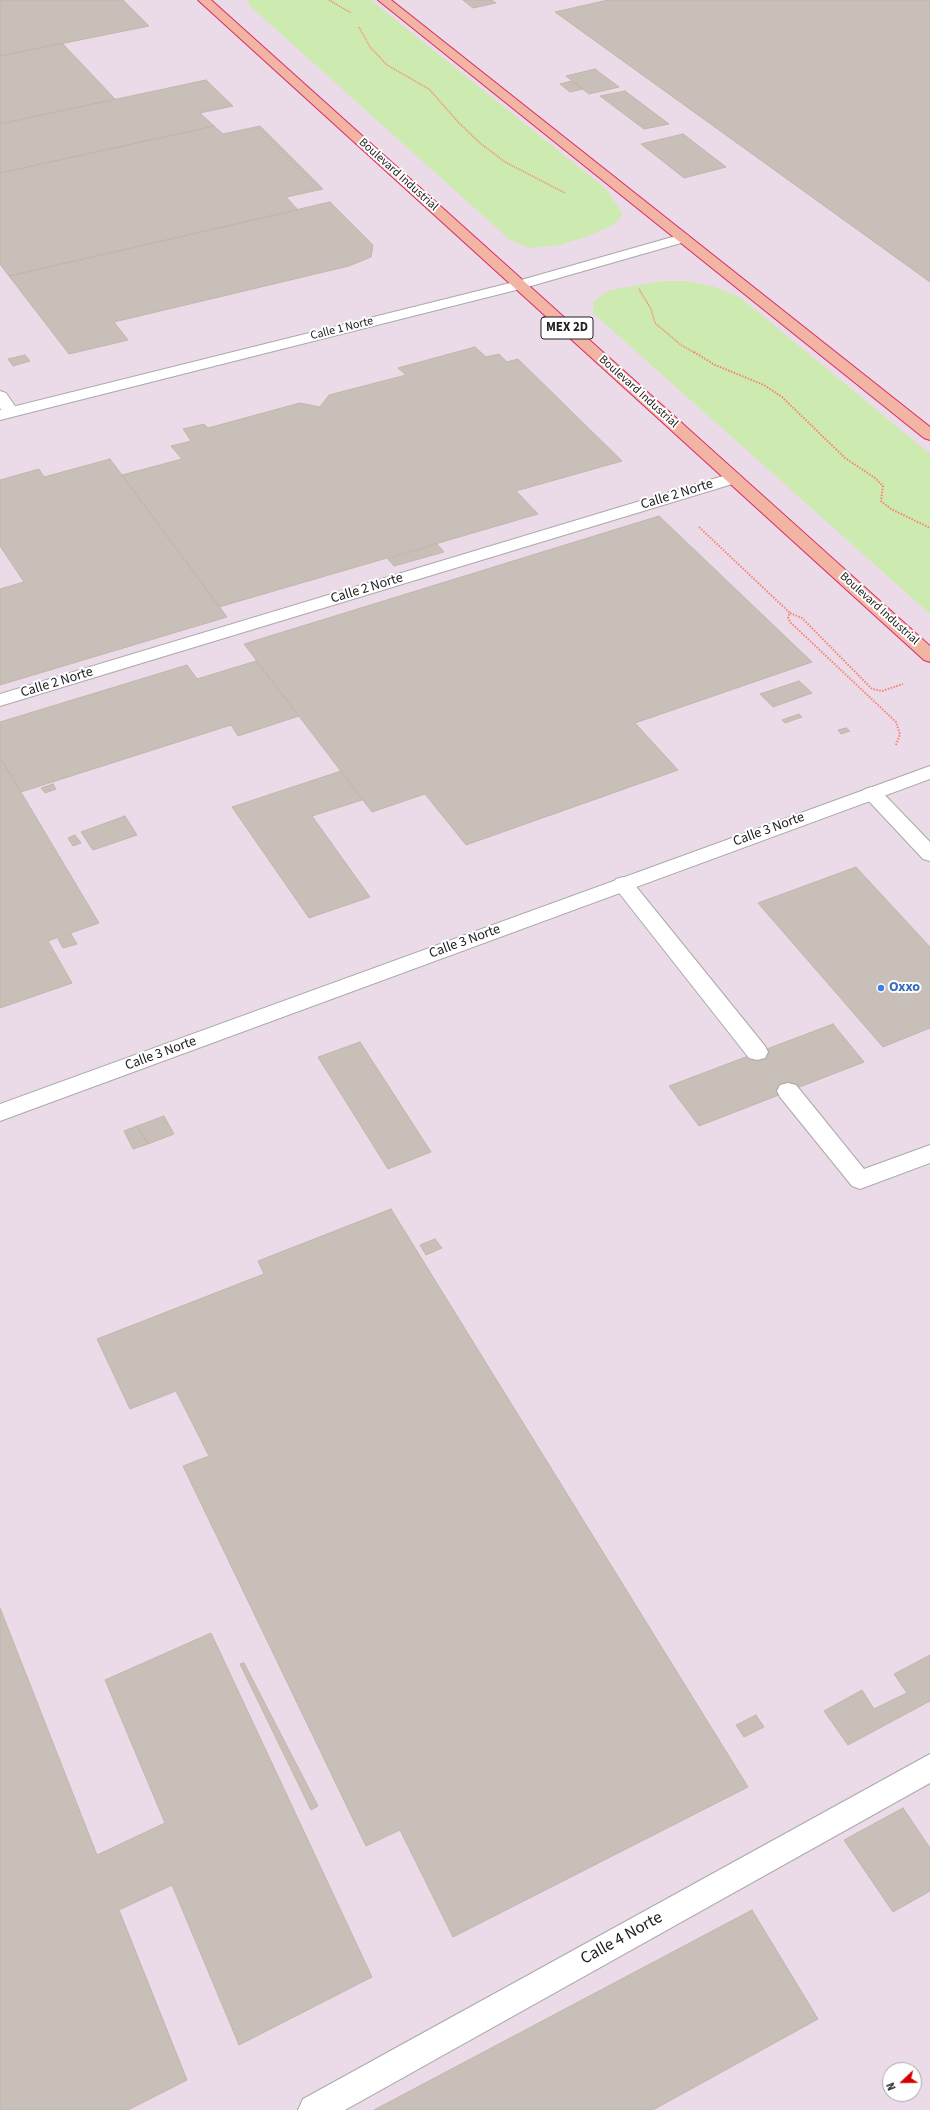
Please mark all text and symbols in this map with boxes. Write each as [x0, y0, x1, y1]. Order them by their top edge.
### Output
street label: Boulevard Industrial [355, 136, 441, 214]
street label: Calle 1 Norte [309, 314, 375, 344]
road number: MEX 2D [541, 317, 593, 339]
street label: Boulevard Industrial [595, 353, 681, 431]
street label: Calle 2 Norte [639, 476, 715, 514]
street label: Calle 2 Norte [329, 570, 405, 608]
street label: Boulevard Industrial [836, 570, 922, 648]
street label: Calle 2 Norte [19, 664, 95, 702]
street label: Calle 3 Norte [731, 809, 807, 851]
street label: Calle 3 Norte [427, 921, 503, 963]
place label: Oxxo [889, 980, 920, 996]
marker: Oxxo [876, 983, 886, 993]
street label: Calle 3 Norte [123, 1033, 199, 1075]
street label: Calle 4 Norte [577, 1908, 667, 1970]
north arrow [882, 2062, 922, 2102]
text: N [883, 2080, 900, 2093]

